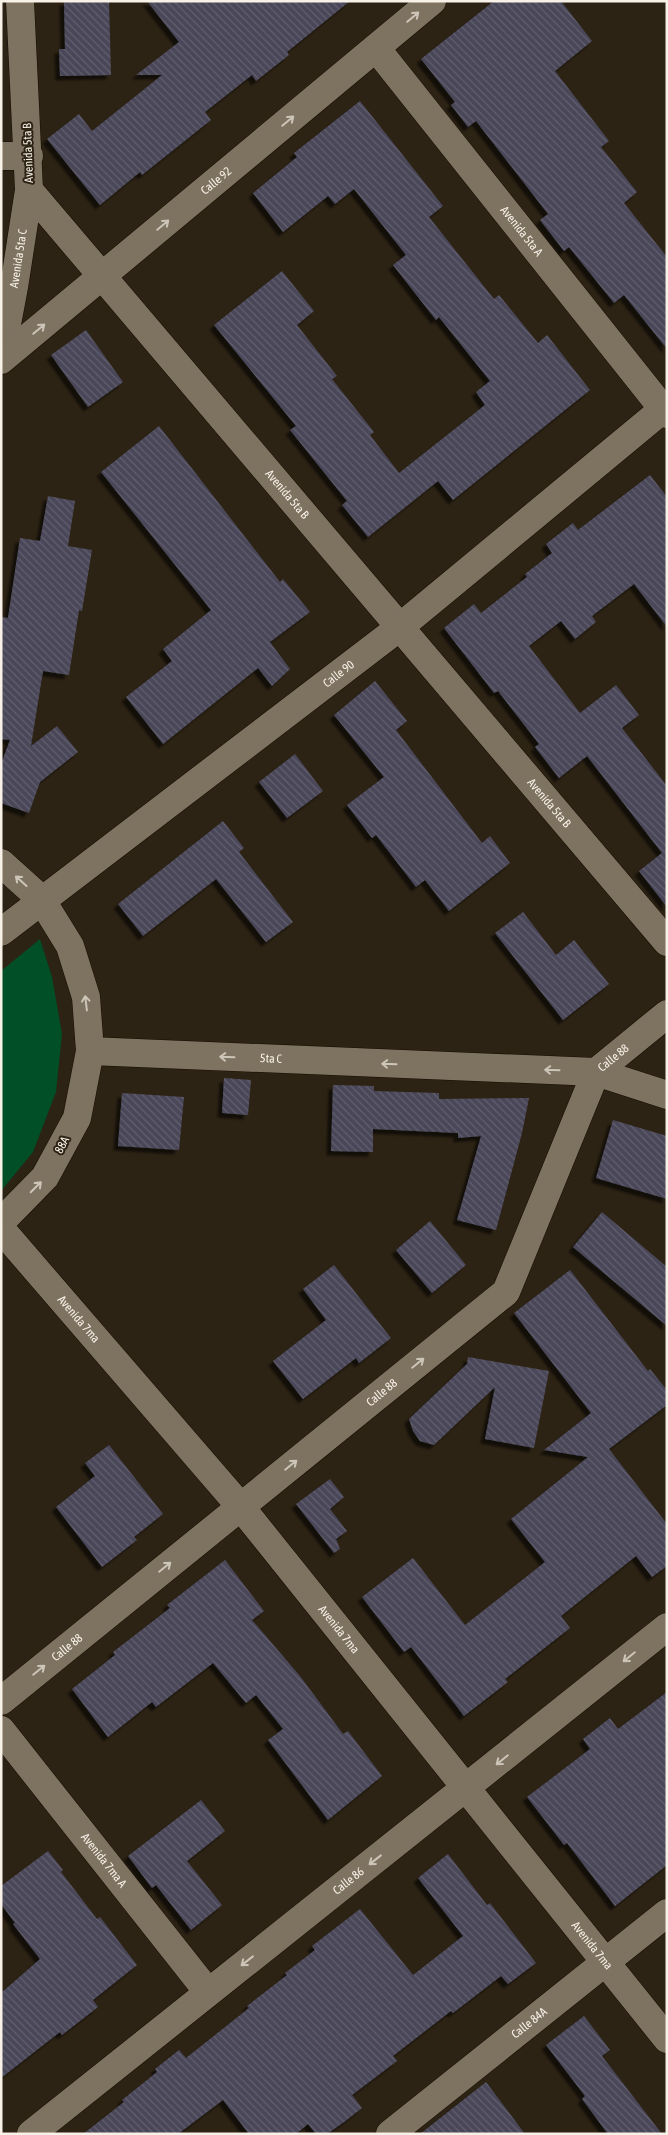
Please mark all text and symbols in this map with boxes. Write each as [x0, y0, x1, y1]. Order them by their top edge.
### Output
one-way arrow [406, 12, 419, 23]
one-way arrow [282, 115, 295, 126]
street label: Avenida 5ta B [20, 123, 36, 183]
street label: Calle 92 [198, 164, 234, 198]
street label: Avenida 5ta A [497, 203, 546, 259]
one-way arrow [157, 219, 170, 230]
street label: Avenida 5ta C [7, 228, 30, 289]
one-way arrow [32, 323, 45, 335]
street label: Avenida 5ta B [262, 467, 312, 522]
street label: Calle 90 [320, 657, 357, 690]
street label: Avenida 5ta B [524, 776, 574, 831]
one-way arrow [15, 875, 28, 887]
one-way arrow [81, 995, 91, 1011]
street label: Calle 88 [595, 1041, 632, 1074]
street label: 5ta C [260, 1051, 283, 1066]
one-way arrow [219, 1052, 236, 1062]
one-way arrow [382, 1059, 398, 1068]
one-way arrow [544, 1065, 560, 1075]
street label: 88A [52, 1134, 72, 1156]
one-way arrow [29, 1181, 42, 1193]
street label: Avenida 7ma [55, 1293, 103, 1345]
one-way arrow [411, 1358, 424, 1369]
street label: Calle 88 [364, 1376, 400, 1409]
one-way arrow [284, 1459, 297, 1470]
one-way arrow [158, 1562, 171, 1573]
street label: Avenida 7ma [315, 1603, 362, 1656]
street label: Calle 88 [49, 1631, 86, 1664]
one-way arrow [623, 1652, 636, 1663]
one-way arrow [32, 1664, 45, 1675]
one-way arrow [496, 1754, 509, 1765]
street label: Avenida 7ma A [78, 1830, 130, 1890]
one-way arrow [369, 1855, 382, 1866]
street label: Calle 86 [330, 1864, 367, 1897]
street label: Avenida 7ma [569, 1919, 616, 1972]
one-way arrow [241, 1955, 254, 1966]
street label: Calle 84A [509, 2004, 550, 2041]

